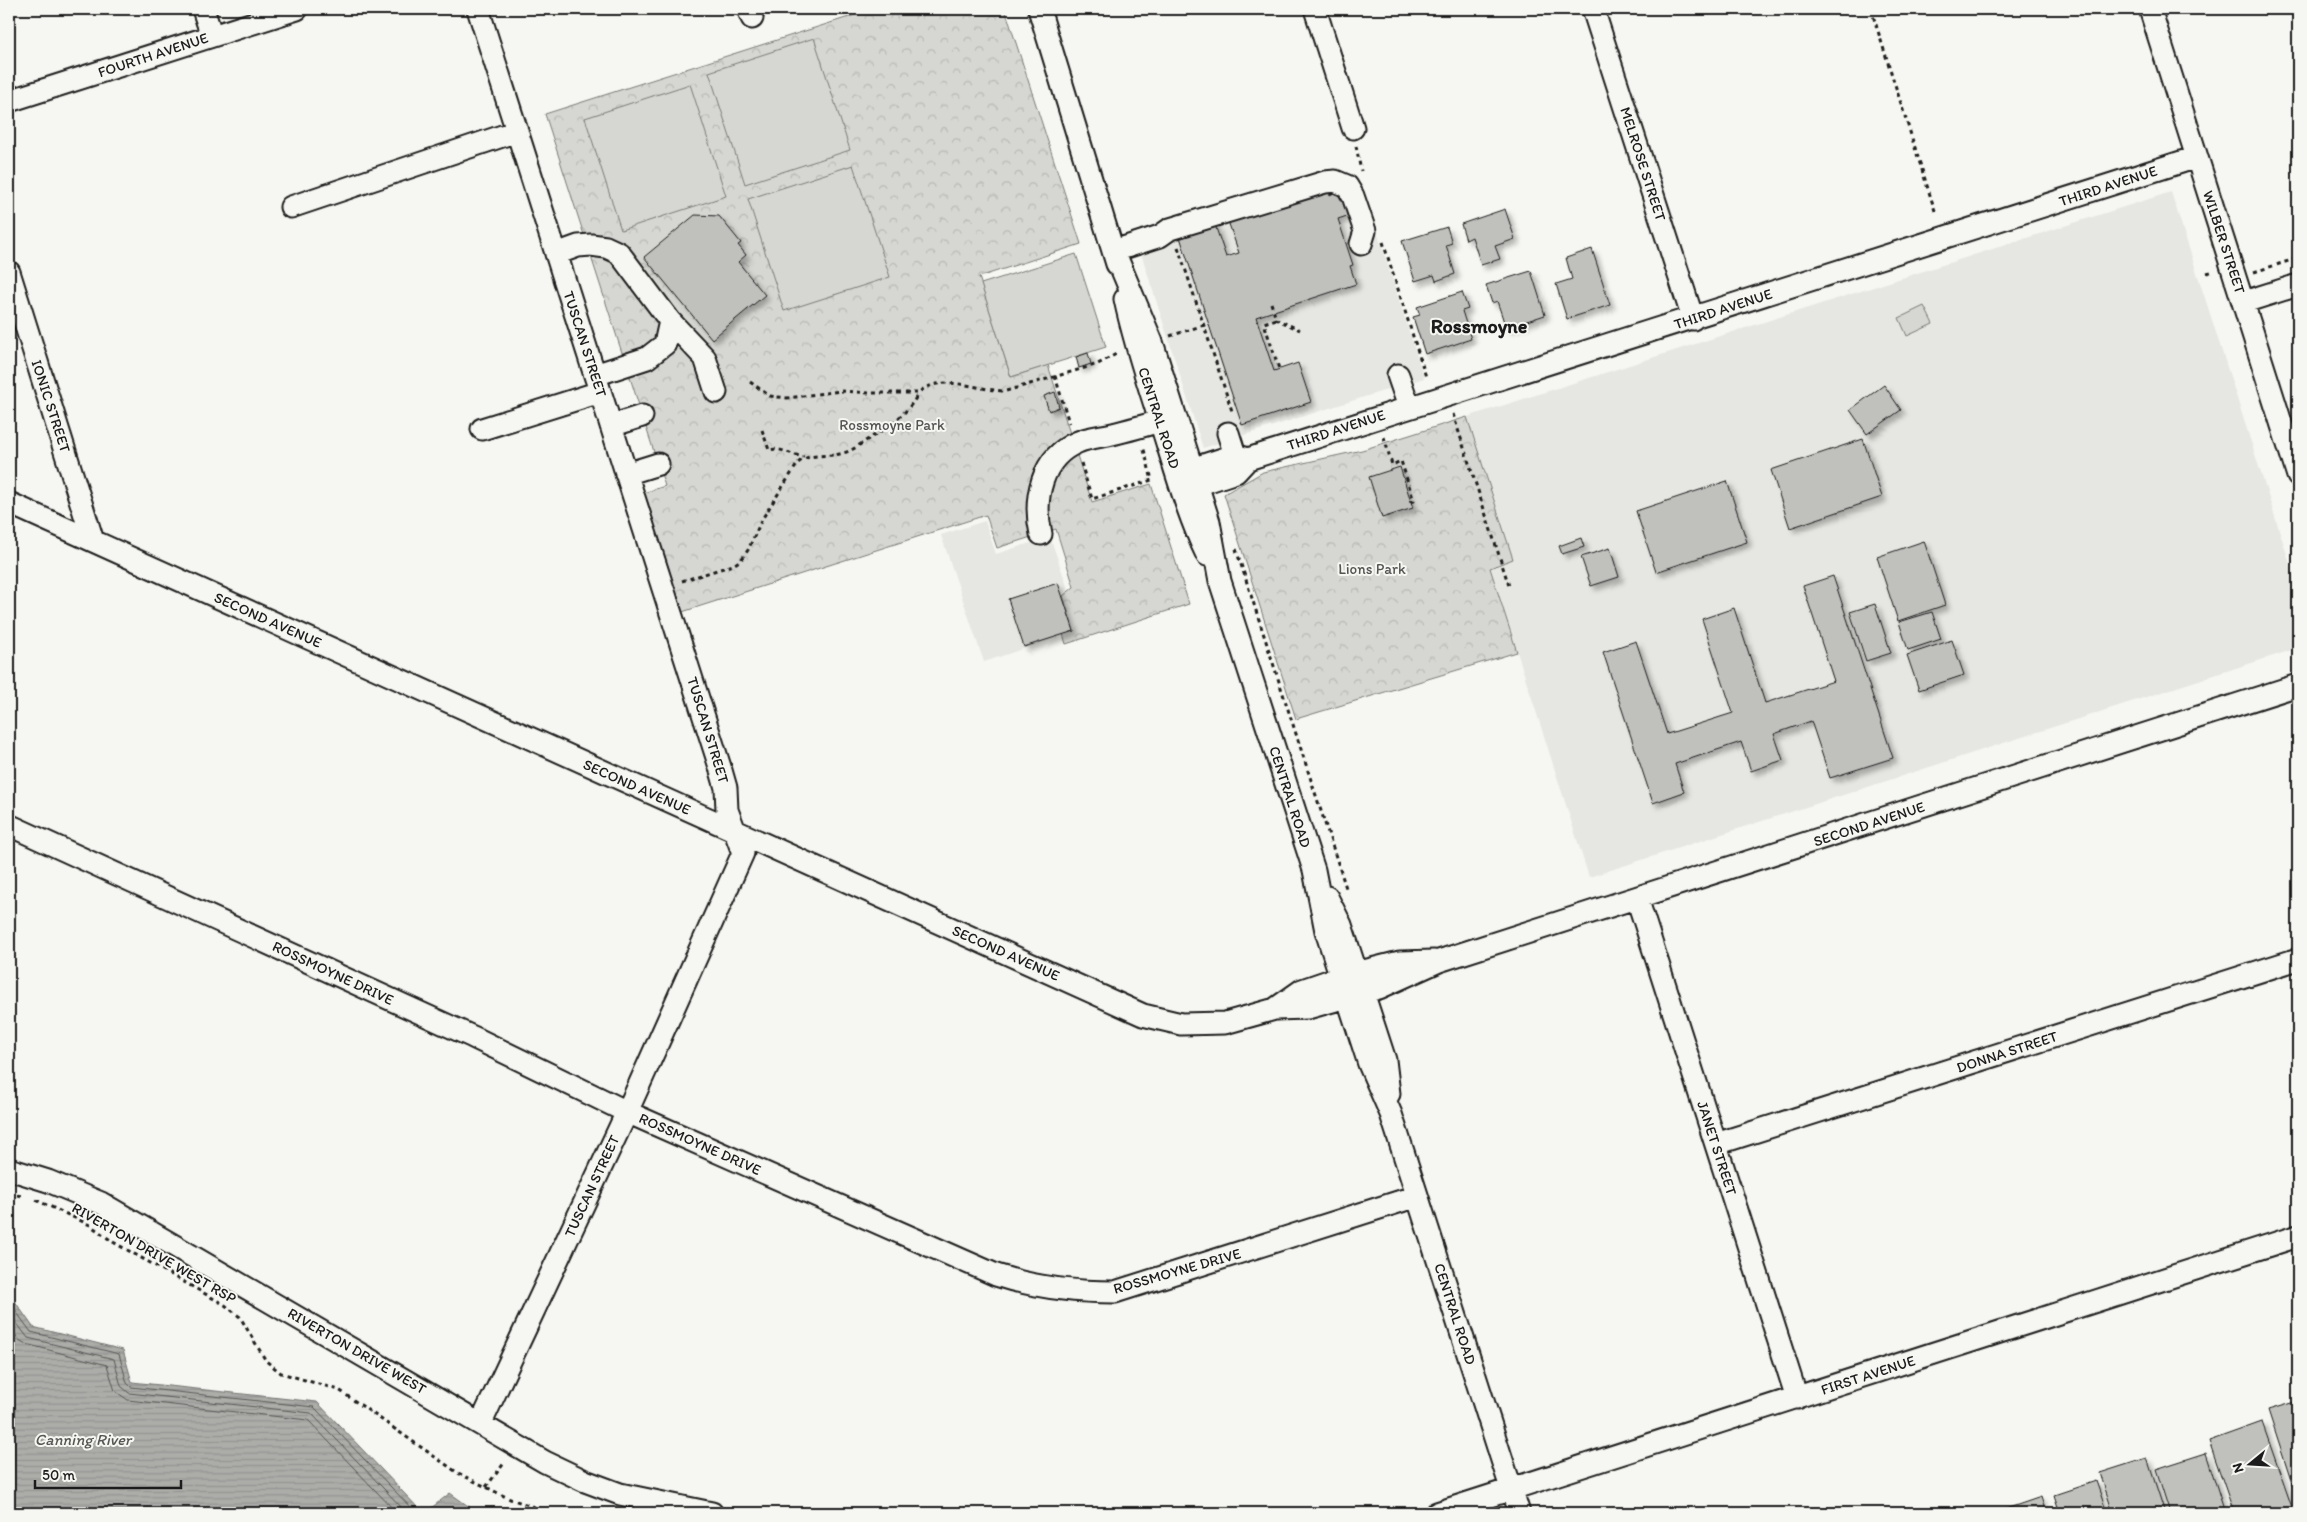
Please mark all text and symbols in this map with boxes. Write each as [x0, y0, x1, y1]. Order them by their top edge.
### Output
street label: FOURTH AVENUE [96, 29, 210, 81]
street label: MELROSE STREET [1616, 105, 1670, 224]
street label: THIRD AVENUE [2057, 162, 2159, 210]
street label: WILBER STREET [2199, 188, 2249, 296]
street label: THIRD AVENUE [1672, 285, 1774, 333]
street label: TUSCAN STREET [559, 289, 611, 400]
district label: Rossmoyne [1431, 314, 1528, 339]
street label: IONIC STREET [28, 357, 75, 455]
street label: CENTRAL ROAD [1134, 365, 1184, 471]
street label: THIRD AVENUE [1285, 406, 1387, 454]
park label: Rossmoyne Park [839, 416, 945, 434]
park label: Lions Park [1338, 560, 1406, 578]
street label: SECOND AVENUE [211, 588, 325, 652]
street label: TUSCAN STREET [683, 675, 733, 786]
street label: CENTRAL ROAD [1265, 744, 1315, 850]
street label: SECOND AVENUE [580, 755, 694, 819]
street label: SECOND AVENUE [1811, 798, 1927, 850]
street label: SECOND AVENUE [949, 921, 1063, 985]
street label: ROSSMOYNE DRIVE [269, 937, 397, 1009]
street label: DONNA STREET [1954, 1027, 2060, 1077]
street label: JANET STREET [1693, 1099, 1741, 1198]
street label: ROSSMOYNE DRIVE [636, 1109, 764, 1179]
street label: TUSCAN STREET [561, 1132, 624, 1240]
street label: RIVERTON DRIVE WEST RSP [69, 1199, 240, 1308]
street label: ROSSMOYNE DRIVE [1111, 1244, 1243, 1298]
street label: CENTRAL ROAD [1430, 1261, 1480, 1367]
street label: RIVERTON DRIVE WEST [284, 1304, 430, 1398]
street label: FIRST AVENUE [1819, 1351, 1917, 1399]
water label: Canning River [35, 1430, 133, 1449]
north arrow [2224, 1440, 2274, 1490]
scale bar [35, 1457, 181, 1489]
text: N [2229, 1461, 2248, 1475]
text: 50 m [42, 1466, 75, 1484]

